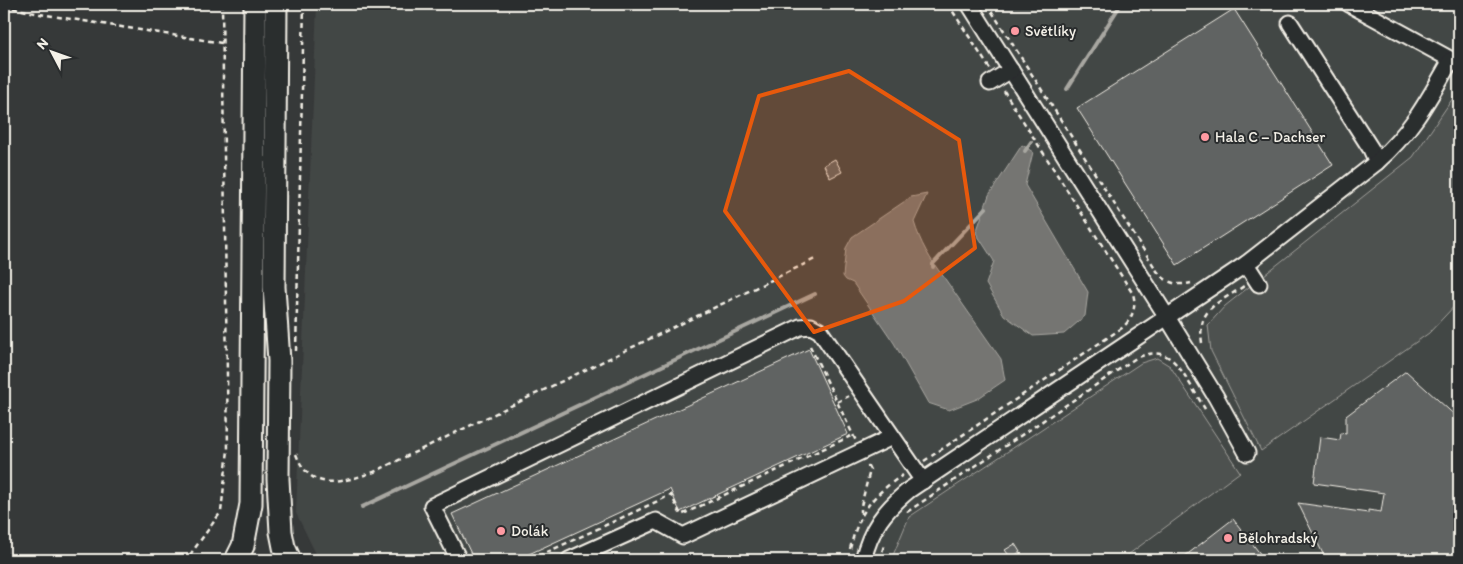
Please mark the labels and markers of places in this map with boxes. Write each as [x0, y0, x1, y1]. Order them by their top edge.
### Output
place label: Světlíky [1025, 22, 1076, 40]
marker: Světlíky [1009, 25, 1021, 37]
place label: Hala C – Dachser [1215, 128, 1325, 146]
marker: Hala C – Dachser [1199, 131, 1211, 143]
place label: Dolák [511, 522, 549, 540]
marker: Dolák [495, 525, 507, 537]
place label: Bělohradský [1238, 529, 1318, 547]
marker: Bělohradský [1222, 532, 1234, 544]

